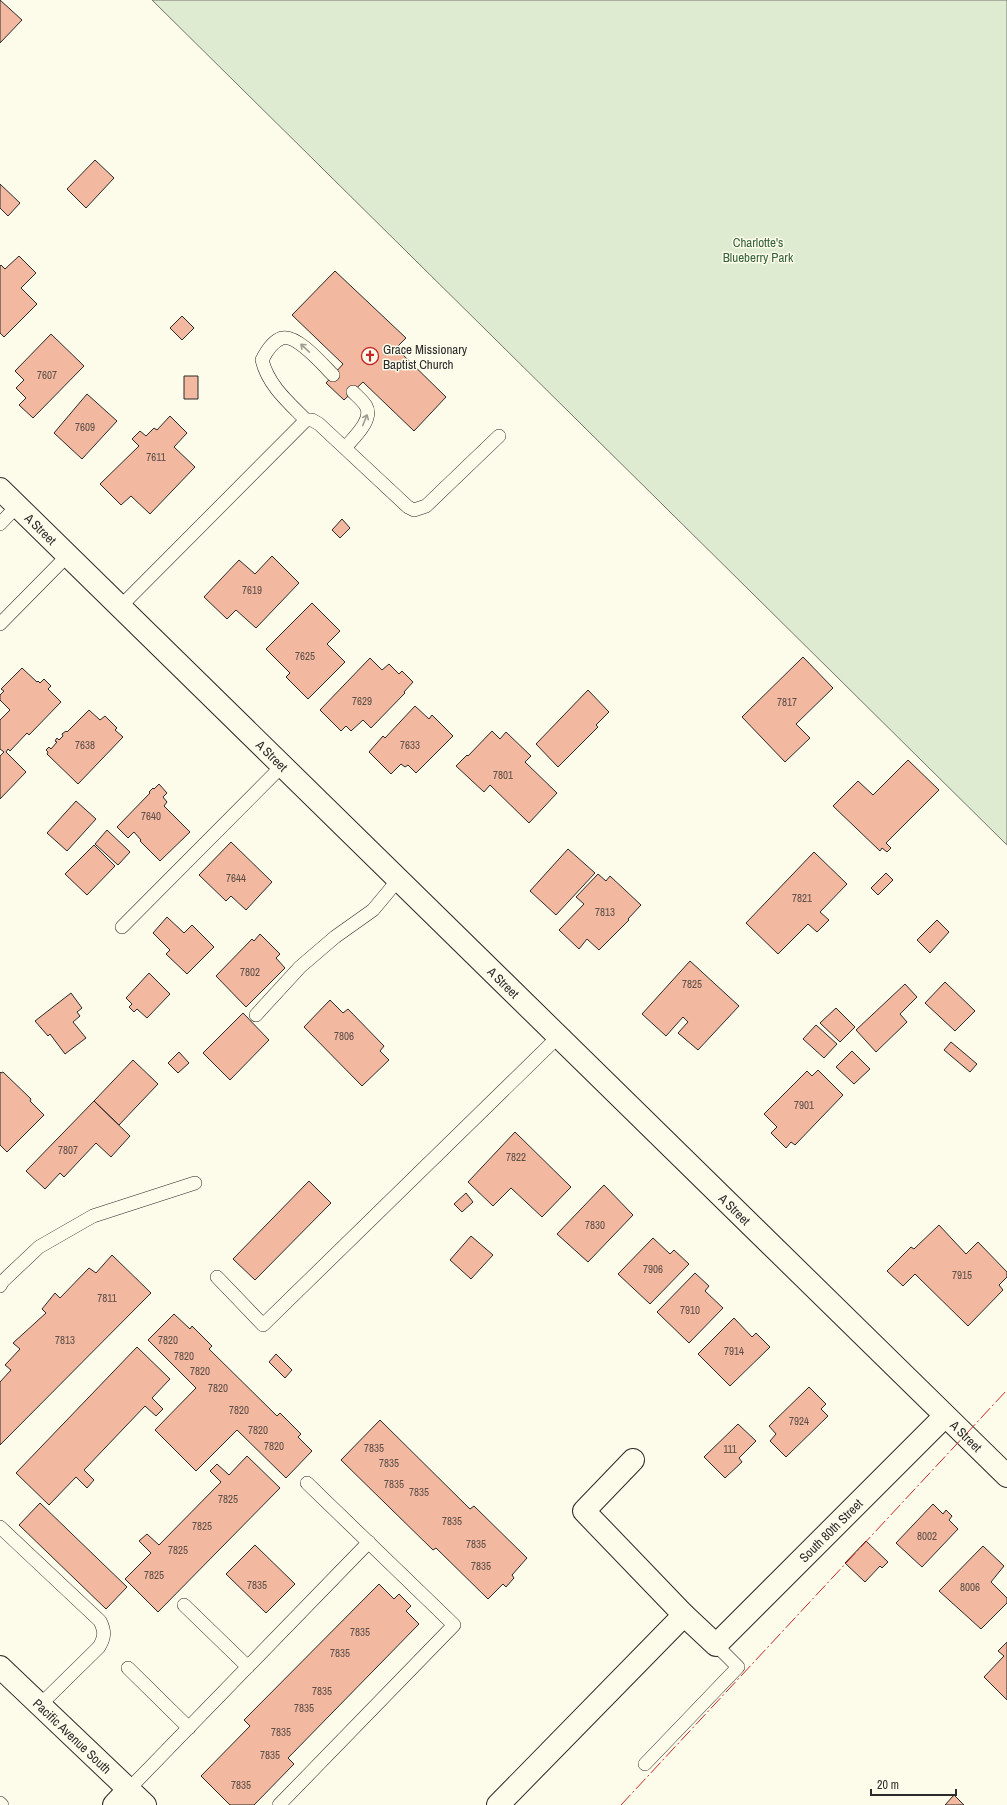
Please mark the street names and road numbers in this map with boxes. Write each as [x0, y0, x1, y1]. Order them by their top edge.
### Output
street label: A Street [20, 509, 60, 548]
street label: A Street [252, 736, 292, 775]
street label: A Street [483, 962, 523, 1002]
street label: A Street [715, 1189, 754, 1229]
street label: A Street [946, 1416, 986, 1455]
street label: South 80th Street [795, 1495, 866, 1566]
street label: Pacific Avenue South [30, 1695, 115, 1777]

